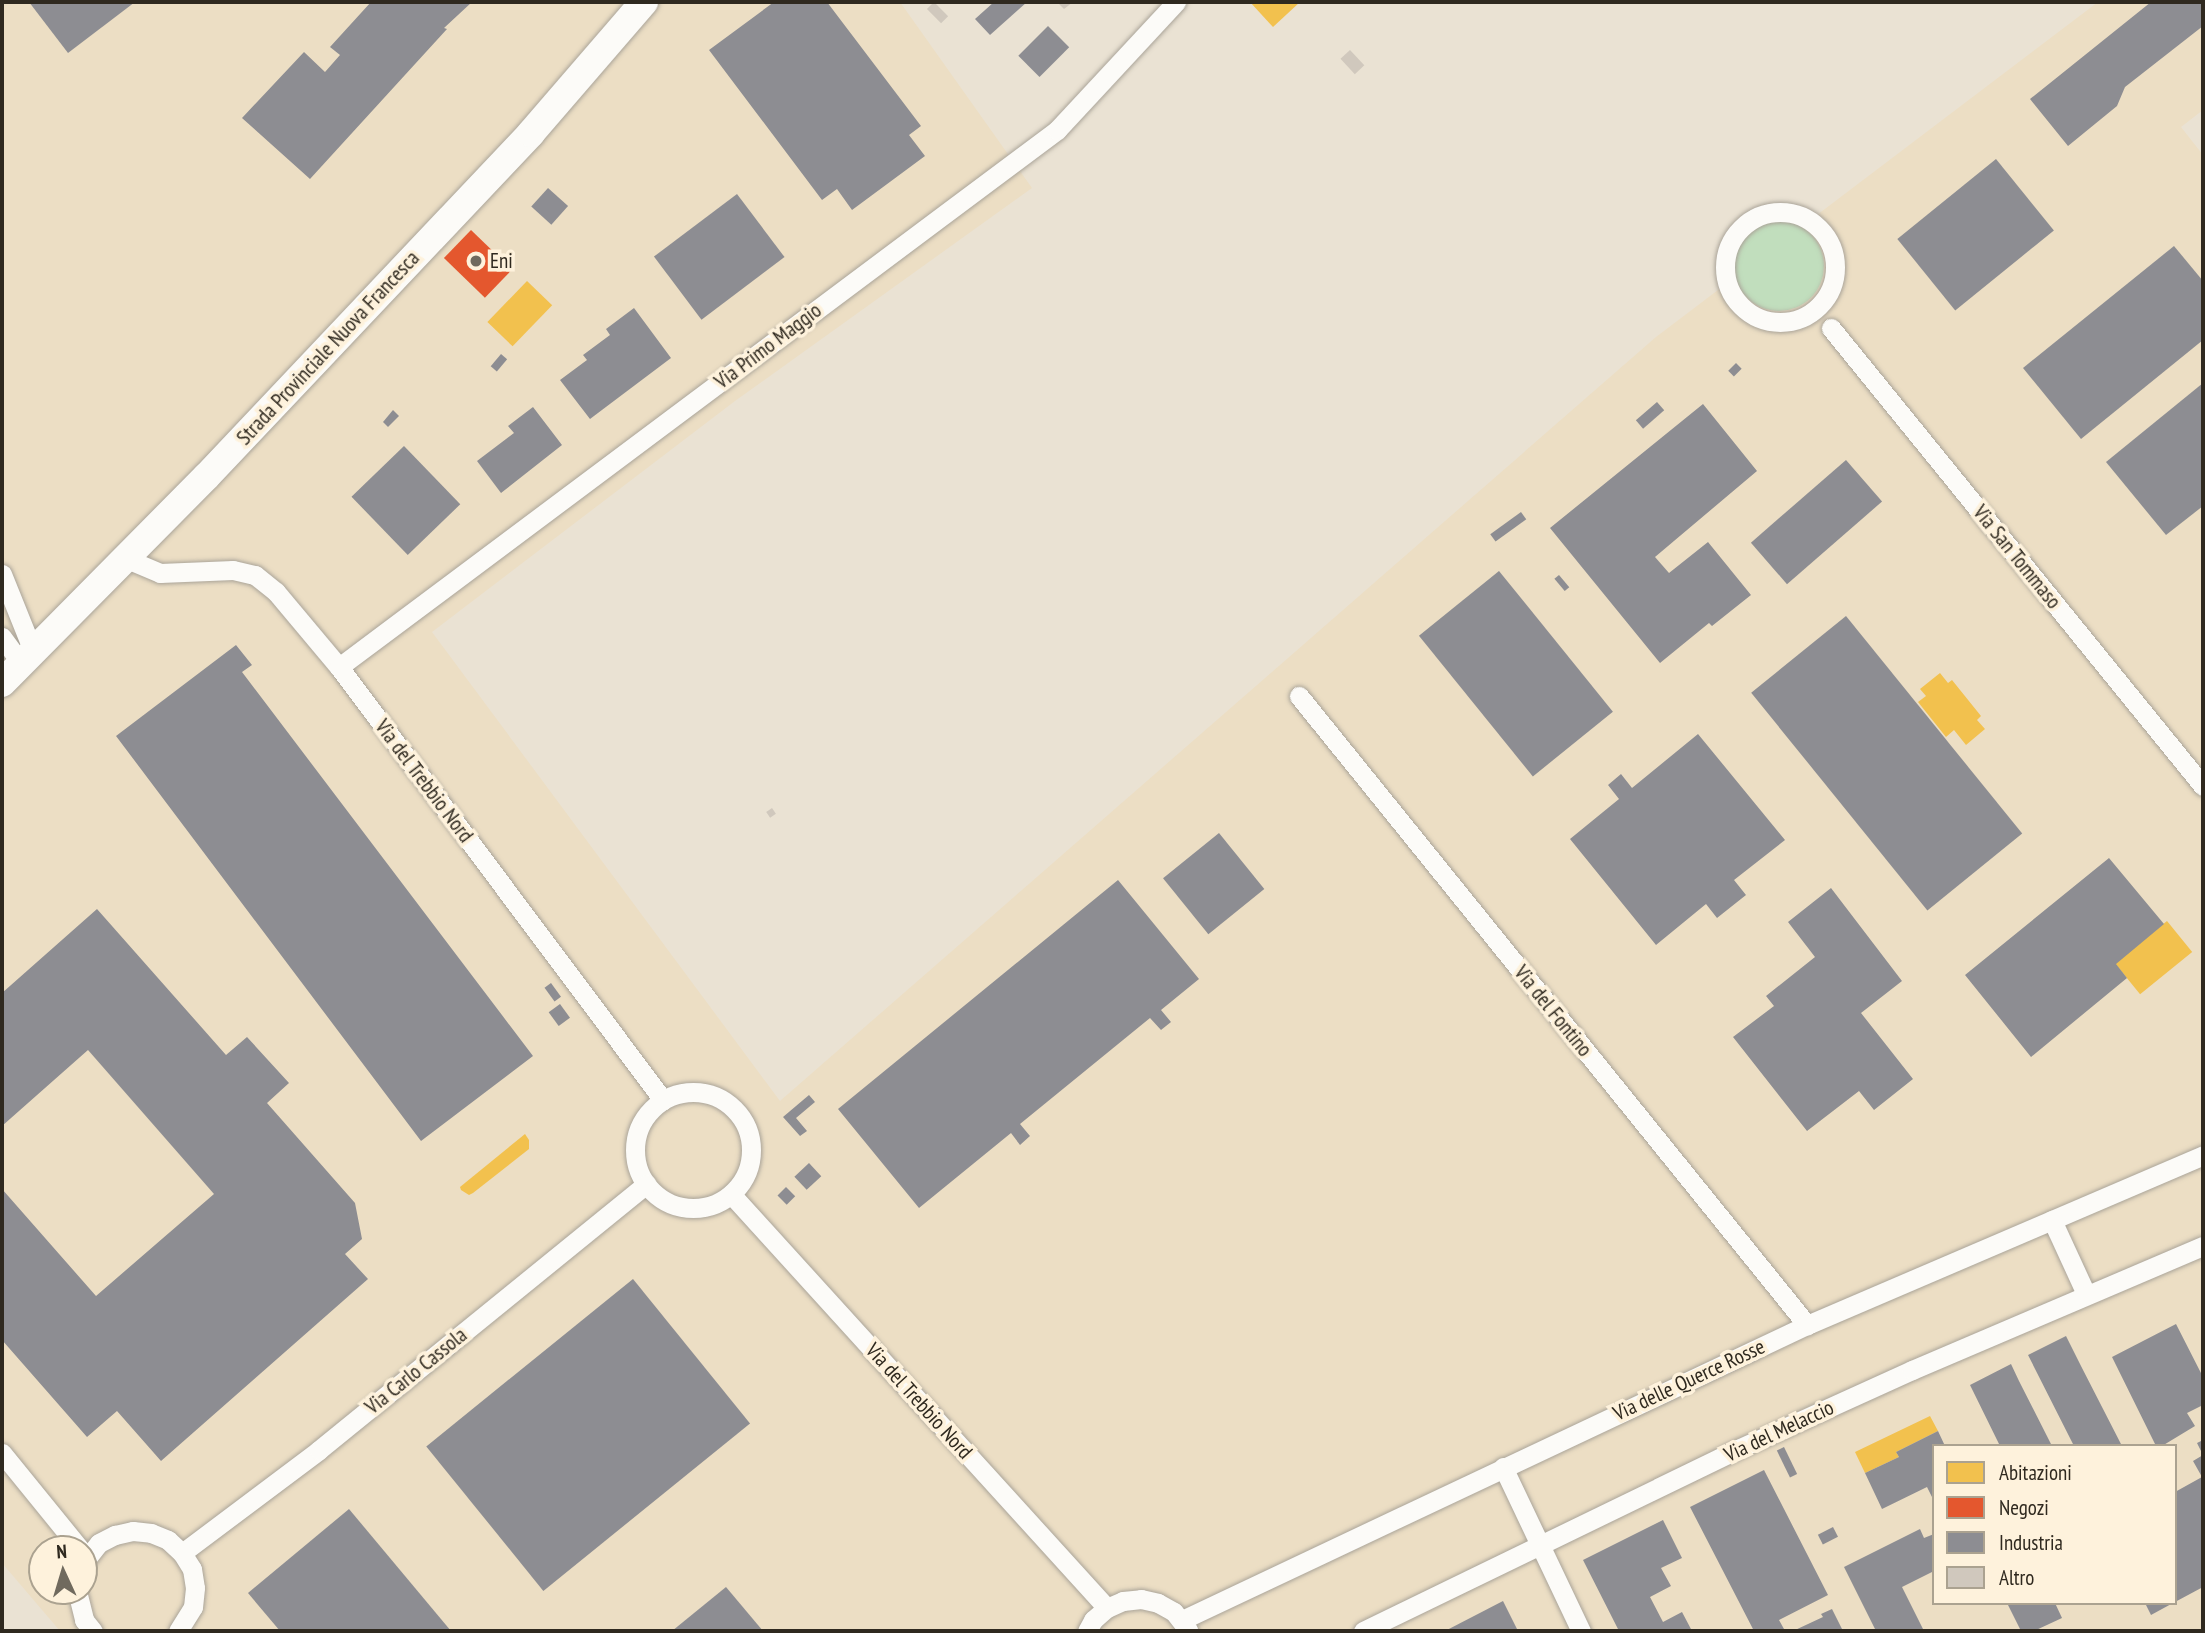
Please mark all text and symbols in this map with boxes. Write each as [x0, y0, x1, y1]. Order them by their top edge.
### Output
street label: Strada Provinciale Nuova Francesca [232, 246, 424, 450]
place label: Eni [490, 248, 513, 274]
marker: Eni [468, 253, 484, 269]
street label: Via Primo Maggio [710, 298, 826, 394]
street label: Via San Tommaso [1967, 500, 2067, 614]
street label: Via del Trebbio Nord [369, 714, 479, 848]
street label: Via del Fontino [1509, 960, 1597, 1062]
street label: Via Carlo Cassola [360, 1322, 472, 1420]
street label: Via delle Querce Rosse [1609, 1334, 1769, 1426]
street label: Via del Trebbio Nord [860, 1338, 978, 1464]
street label: Via del Melaccio [1720, 1395, 1838, 1467]
legend [1932, 1444, 2177, 1605]
text: Abitazioni [1999, 1459, 2072, 1486]
text: Negozi [1999, 1494, 2049, 1521]
text: Industria [1999, 1529, 2063, 1556]
north arrow [28, 1535, 98, 1605]
text: N [56, 1539, 68, 1563]
text: Altro [1999, 1564, 2034, 1591]

